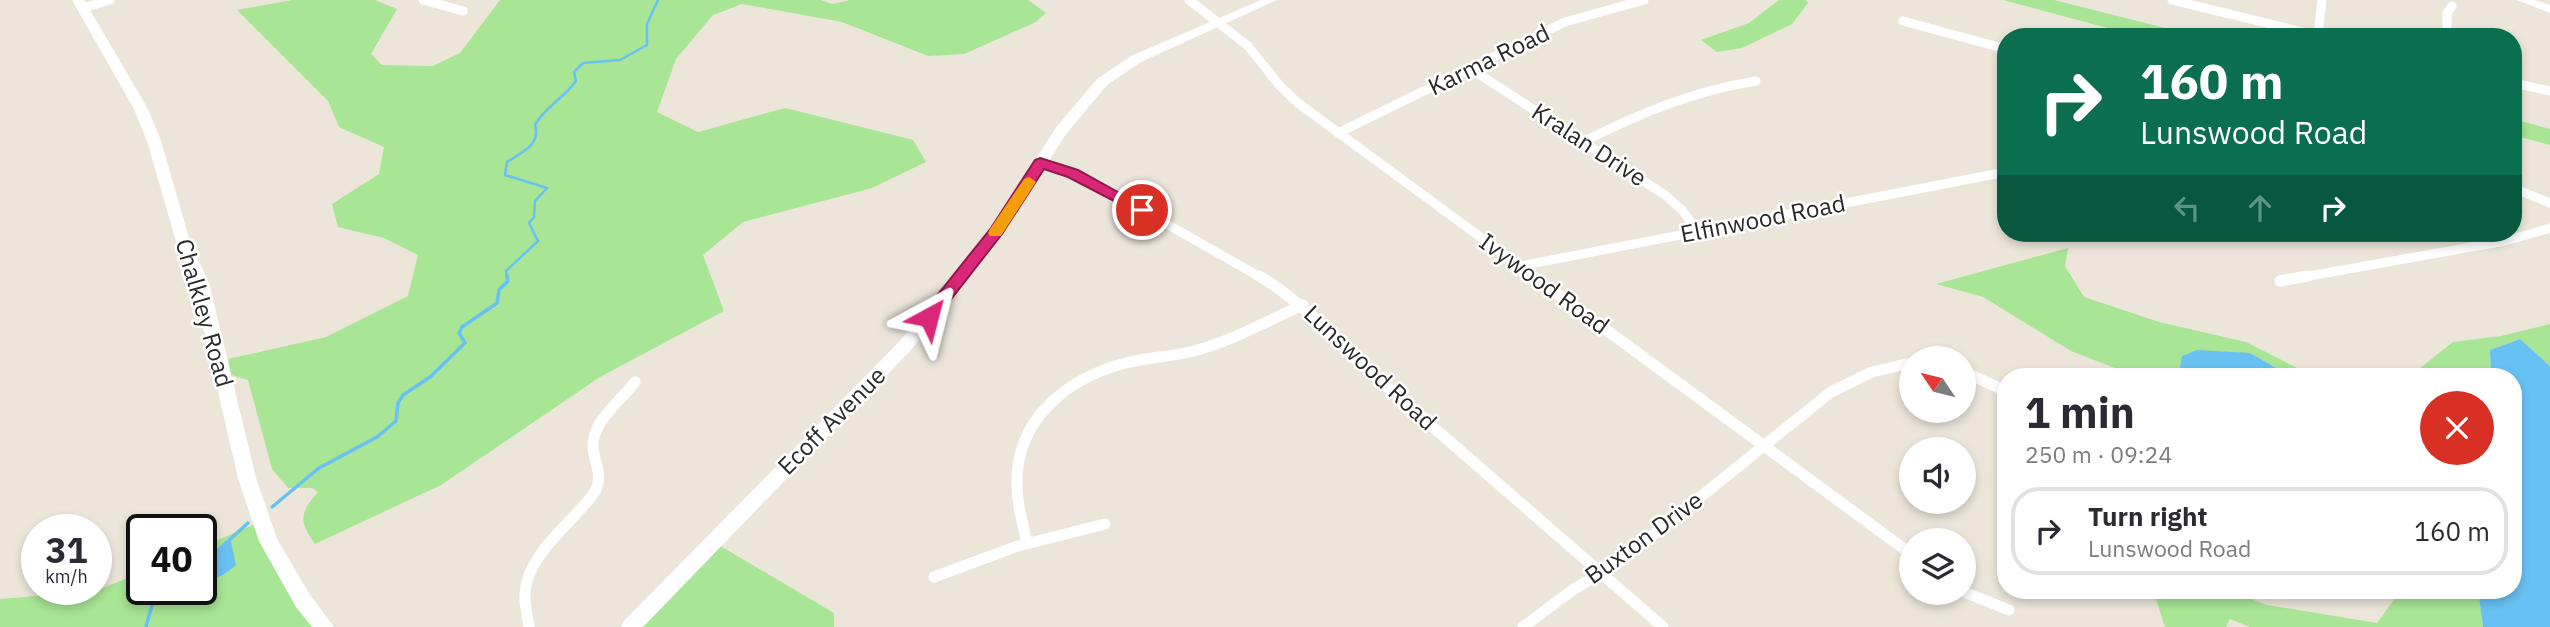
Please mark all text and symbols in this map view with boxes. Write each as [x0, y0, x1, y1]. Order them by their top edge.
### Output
street label: Karma Road [1423, 16, 1554, 102]
text: 160 m [2140, 49, 2284, 112]
icon: right [2025, 56, 2116, 147]
street label: Kralan Drive [1526, 95, 1653, 193]
text: Lunswood Road [2140, 111, 2367, 153]
pin [1112, 180, 1172, 240]
street label: Elfinwood Road [1677, 186, 1848, 250]
icon: left [2168, 189, 2206, 227]
icon: ahead [2241, 189, 2279, 227]
icon: right [2314, 189, 2352, 227]
icon: arrive [1123, 191, 1161, 229]
street label: Ivywood Road [1473, 225, 1616, 341]
street label: Chalkley Road [169, 235, 241, 391]
position arrow [892, 280, 966, 354]
street label: Lunswood Road [1297, 297, 1444, 437]
north arrow [1899, 346, 1976, 424]
map controls [1899, 346, 1976, 605]
street label: Ecoff Avenue [770, 359, 892, 481]
text: 1 min [2025, 385, 2135, 440]
button: close [2420, 391, 2494, 465]
button: sound [1899, 437, 1976, 514]
text: 250 m · 09:24 [2025, 439, 2172, 469]
street label: Buxton Drive [1578, 484, 1709, 591]
text: Turn right [2088, 499, 2207, 533]
icon: right [2029, 512, 2067, 550]
speed limit sign: 40 [126, 514, 217, 605]
text: 160 m [2414, 514, 2490, 548]
text: 31 [45, 527, 88, 573]
button: layers [1899, 528, 1976, 605]
text: Lunswood Road [2088, 533, 2251, 563]
text: km/h [45, 565, 88, 588]

